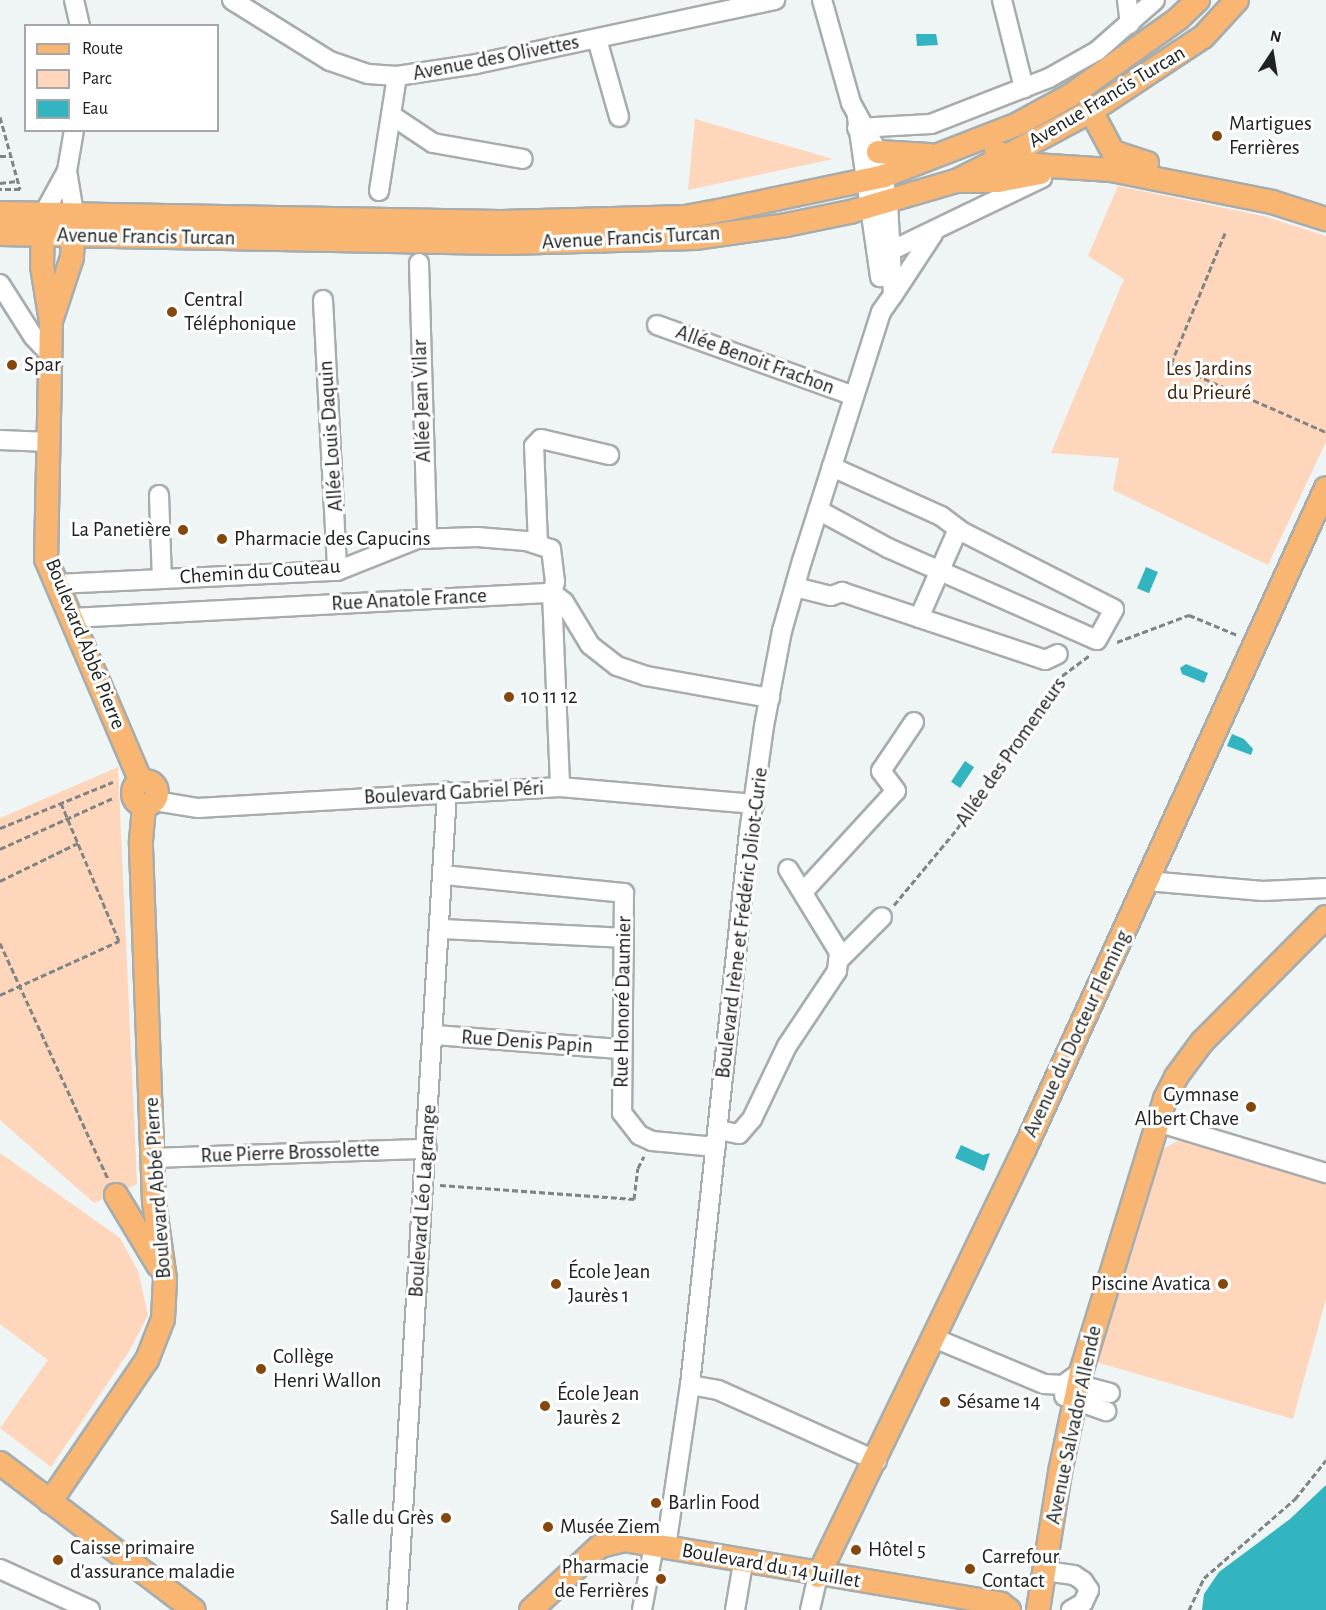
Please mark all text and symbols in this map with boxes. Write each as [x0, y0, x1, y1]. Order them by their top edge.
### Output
legend [24, 24, 219, 132]
north arrow [1242, 24, 1302, 84]
text: N [1269, 27, 1283, 45]
street label: Avenue des Olivettes [411, 30, 581, 86]
text: Route [82, 40, 123, 58]
street label: Avenue Francis Turcan [1024, 40, 1190, 154]
text: Parc [82, 70, 112, 88]
text: Eau [82, 100, 108, 118]
place label: Martigues Ferrières [1229, 111, 1312, 161]
marker: Martigues Ferrières [1210, 129, 1224, 143]
street label: Avenue Francis Turcan [541, 221, 721, 255]
street label: Avenue Francis Turcan [57, 223, 235, 251]
place label: Central Téléphonique [184, 287, 296, 337]
marker: Central Téléphonique [165, 305, 179, 319]
street label: Allée Benoit Frachon [672, 320, 838, 400]
street label: Allée Jean Vilar [407, 339, 437, 463]
place label: Spar [24, 352, 61, 378]
park label: Les Jardins du Prieuré [1166, 356, 1252, 406]
marker: Spar [5, 358, 19, 372]
street label: Allée Louis Daquin [313, 359, 349, 513]
place label: La Panetière [71, 517, 171, 543]
marker: La Panetière [176, 523, 190, 537]
place label: Pharmacie des Capucins [234, 526, 430, 552]
marker: Pharmacie des Capucins [215, 532, 229, 546]
street label: Chemin du Couteau [179, 554, 341, 590]
street label: Boulevard Abbé Pierre [39, 555, 131, 733]
street label: Rue Anatole France [331, 583, 487, 617]
street label: Allée des Promeneurs [950, 672, 1072, 832]
place label: 10 11 12 [521, 684, 577, 710]
marker: 10 11 12 [502, 690, 516, 704]
street label: Boulevard Irène et Frédéric Joliot-Curie [710, 766, 774, 1080]
street label: Boulevard Gabriel Péri [363, 776, 545, 810]
street label: Rue Honoré Daumier [609, 916, 637, 1088]
street label: Avenue du Docteur Fleming [1018, 927, 1136, 1141]
street label: Rue Denis Papin [460, 1025, 594, 1059]
place label: Gymnase Albert Chave [1135, 1082, 1239, 1132]
street label: Boulevard Abbé Pierre [139, 1096, 177, 1280]
marker: Gymnase Albert Chave [1244, 1100, 1258, 1114]
street label: Boulevard Léo Lagrange [404, 1104, 442, 1298]
street label: Rue Pierre Brossolette [200, 1137, 380, 1169]
place label: École Jean Jaurès 1 [568, 1259, 650, 1309]
place label: Piscine Avatica [1091, 1271, 1211, 1297]
marker: École Jean Jaurès 1 [549, 1277, 563, 1291]
marker: Piscine Avatica [1216, 1277, 1230, 1291]
street label: Avenue Salvador Allende [1041, 1324, 1107, 1526]
place label: Collège Henri Wallon [273, 1344, 381, 1394]
marker: Collège Henri Wallon [254, 1362, 268, 1376]
place label: École Jean Jaurès 2 [557, 1381, 639, 1431]
place label: Sésame 14 [957, 1389, 1041, 1415]
marker: Sésame 14 [938, 1395, 952, 1409]
marker: École Jean Jaurès 2 [538, 1399, 552, 1413]
place label: Barlin Food [668, 1490, 760, 1516]
marker: Barlin Food [649, 1496, 663, 1510]
place label: Salle du Grès [330, 1505, 434, 1531]
marker: Salle du Grès [439, 1511, 453, 1525]
place label: Musée Ziem [560, 1514, 660, 1540]
marker: Musée Ziem [541, 1520, 555, 1534]
place label: Caisse primaire d'assurance maladie [70, 1535, 235, 1585]
place label: Hôtel 5 [868, 1537, 926, 1563]
street label: Boulevard du 14 Juillet [680, 1538, 862, 1594]
marker: Hôtel 5 [849, 1543, 863, 1557]
place label: Carrefour Contact [982, 1544, 1059, 1594]
marker: Caisse primaire d'assurance maladie [51, 1553, 65, 1567]
place label: Pharmacie de Ferrières [554, 1554, 649, 1604]
marker: Carrefour Contact [963, 1562, 977, 1576]
marker: Pharmacie de Ferrières [654, 1572, 668, 1586]

